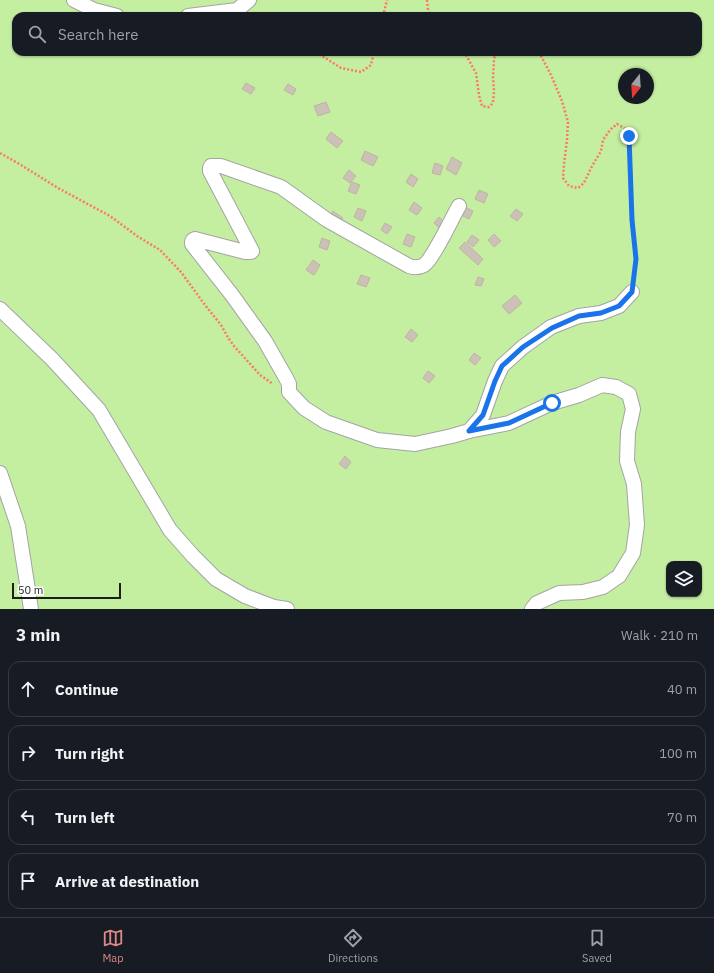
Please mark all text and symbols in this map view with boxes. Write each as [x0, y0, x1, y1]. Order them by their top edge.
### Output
search box [12, 12, 702, 56]
icon: search [26, 23, 48, 45]
text: Search here [58, 25, 138, 44]
north arrow [618, 68, 654, 104]
route end [620, 127, 638, 145]
route start [543, 394, 561, 412]
map controls [666, 561, 702, 597]
button: layers [666, 561, 702, 597]
scale bar [12, 581, 121, 600]
text: 50 m [18, 583, 43, 597]
text: 3 min [16, 624, 60, 646]
text: Walk · 210 m [621, 627, 698, 644]
icon: ahead [17, 678, 39, 700]
text: Continue [55, 680, 119, 699]
text: 40 m [667, 681, 697, 698]
icon: right [17, 742, 39, 764]
text: Turn right [55, 744, 124, 763]
text: 100 m [659, 745, 697, 762]
icon: left [17, 806, 39, 828]
text: Turn left [55, 808, 115, 827]
text: 70 m [667, 809, 697, 826]
icon: arrive [17, 870, 39, 892]
text: Arrive at destination [55, 872, 199, 891]
tab: Map [102, 927, 124, 965]
tab: Directions [328, 927, 378, 965]
tab: Saved [582, 927, 612, 965]

